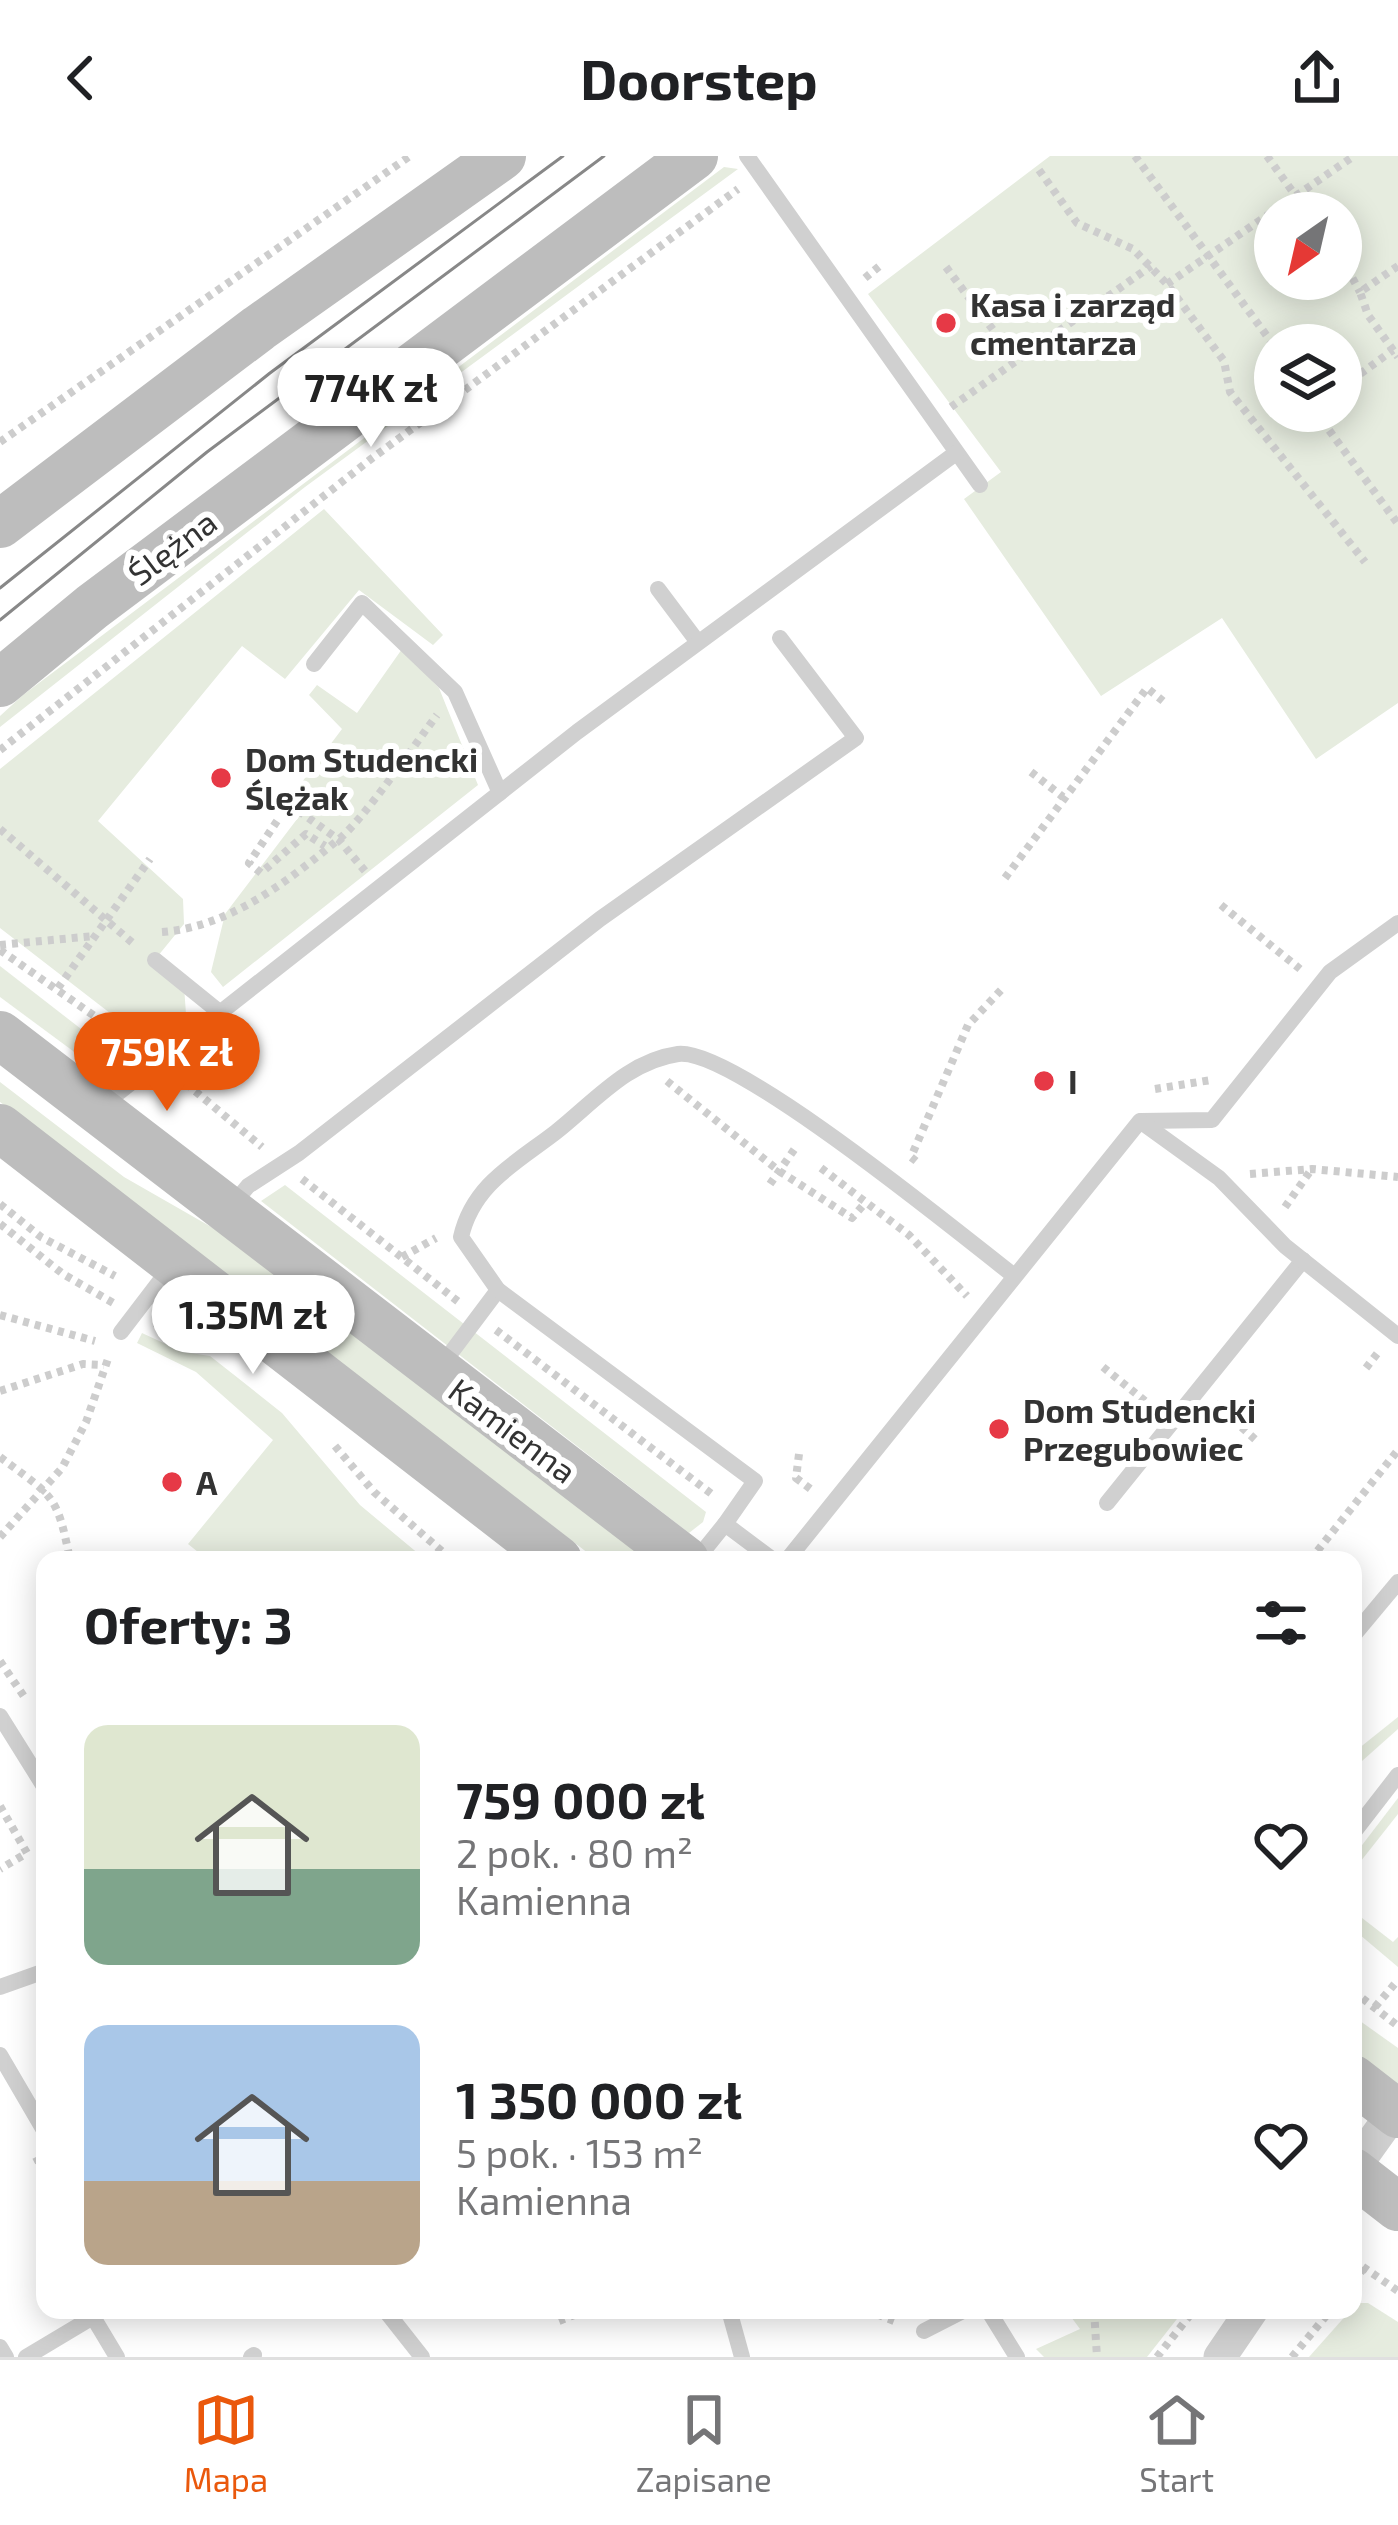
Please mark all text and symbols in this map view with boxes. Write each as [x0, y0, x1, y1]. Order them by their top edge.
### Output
icon: back [48, 45, 114, 111]
icon: share [1284, 45, 1350, 111]
text: Doorstep [580, 46, 818, 111]
north arrow [1254, 192, 1362, 300]
map controls [1254, 192, 1362, 432]
place label: Kasa i zarząd cmentarza [970, 284, 1176, 362]
marker: Kasa i zarząd cmentarza [933, 310, 959, 336]
button: layers [1254, 324, 1362, 432]
pin: 774K zł [260, 348, 482, 450]
text: 774K zł [304, 363, 438, 410]
street label: Ślężna [120, 501, 224, 593]
place label: Dom Studencki Ślężak [245, 739, 478, 817]
marker: Dom Studencki Ślężak [208, 765, 234, 791]
pin: 759K zł [56, 1012, 278, 1114]
text: 759K zł [101, 1027, 233, 1074]
place label: I [1068, 1061, 1078, 1101]
marker: I [1031, 1068, 1057, 1094]
pin: 1.35M zł [129, 1275, 377, 1377]
text: 1.35M zł [179, 1290, 327, 1337]
street label: Kamienna [442, 1369, 584, 1491]
place label: Dom Studencki Przegubowiec [1023, 1390, 1256, 1468]
marker: Dom Studencki Przegubowiec [986, 1416, 1012, 1442]
place label: A [196, 1462, 218, 1502]
marker: A [159, 1469, 185, 1495]
icon: filters [1248, 1590, 1314, 1656]
text: Oferty: 3 [84, 1593, 293, 1654]
text: 759 000 zł [456, 1768, 705, 1829]
icon: home [180, 1773, 324, 1917]
icon: heart [1248, 1812, 1314, 1878]
text: 2 pok. · 80 m² [456, 1829, 693, 1876]
text: Kamienna [456, 1876, 632, 1923]
text: 1 350 000 zł [456, 2068, 742, 2129]
icon: home [180, 2073, 324, 2217]
icon: heart [1248, 2112, 1314, 2178]
text: 5 pok. · 153 m² [456, 2129, 703, 2176]
text: Kamienna [456, 2176, 632, 2223]
tab: Mapa [184, 2387, 268, 2499]
tab: Zapisane [636, 2387, 772, 2499]
tab: Start [1139, 2387, 1214, 2499]

